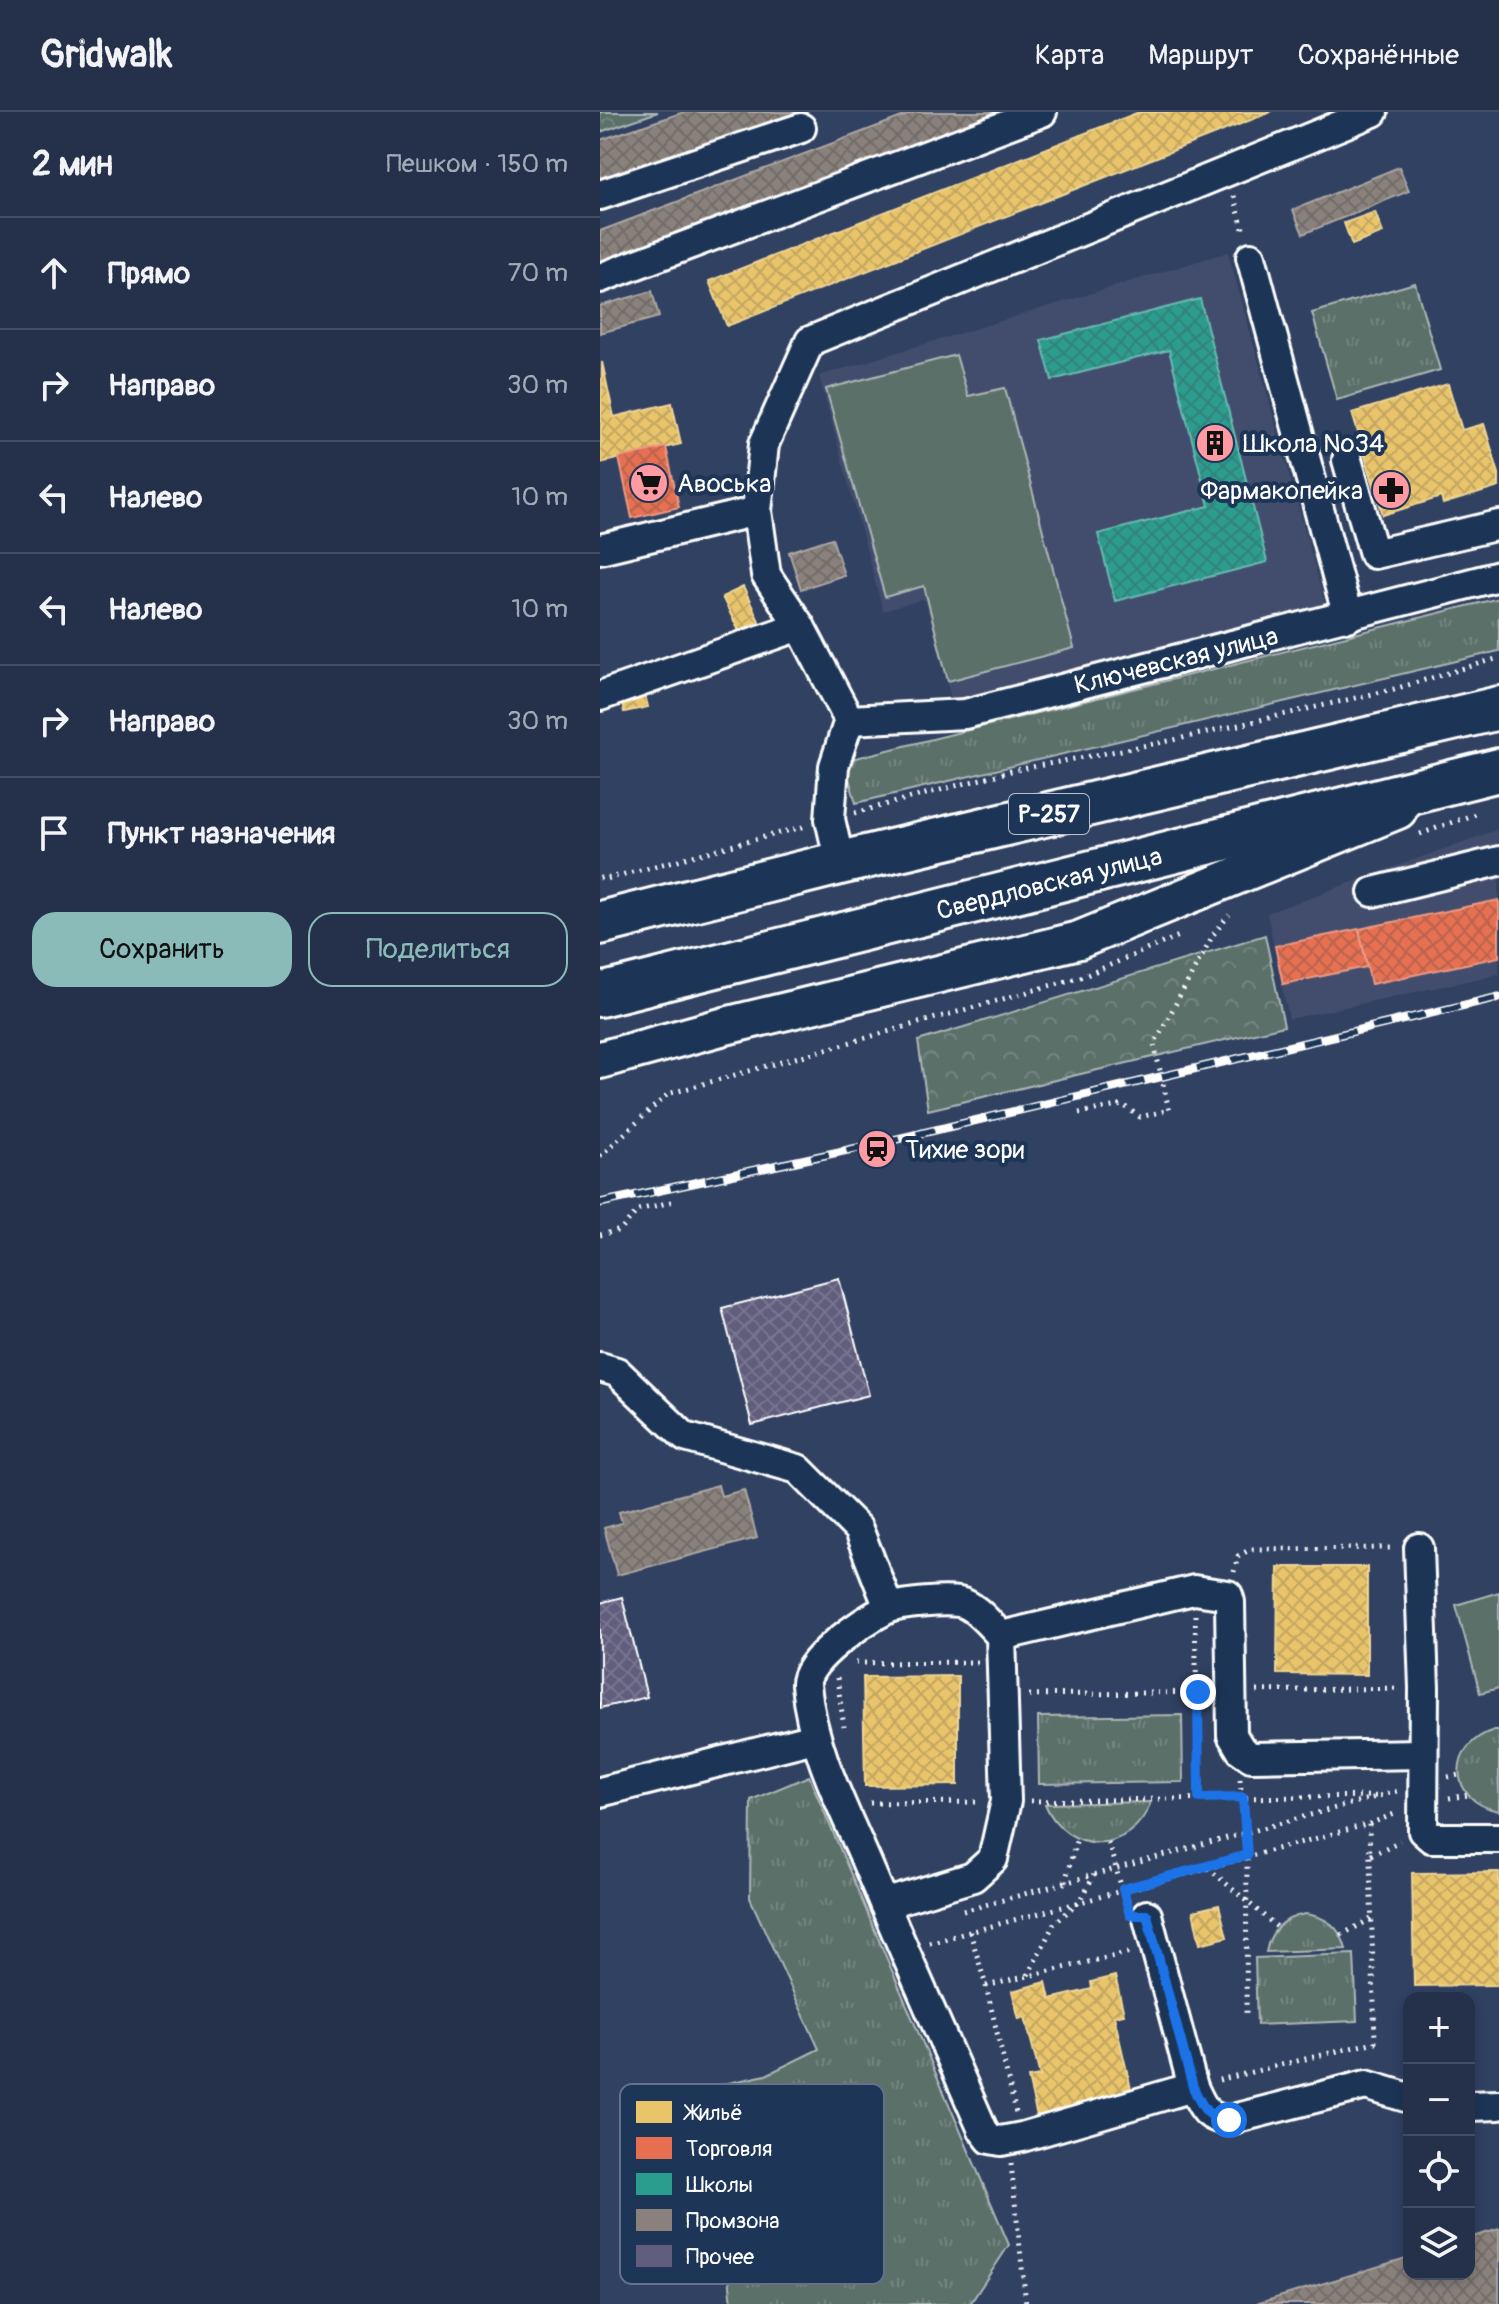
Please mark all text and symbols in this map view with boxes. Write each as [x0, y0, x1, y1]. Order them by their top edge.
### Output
text: Gridwalk [40, 31, 172, 79]
text: Карта [1035, 38, 1104, 73]
text: Маршрут [1148, 38, 1254, 73]
text: Сохранённые [1298, 38, 1459, 73]
text: 2 мин [32, 143, 113, 186]
text: Пешком · 150 m [386, 148, 568, 180]
icon: ahead [32, 251, 76, 295]
text: Прямо [108, 255, 190, 292]
text: 70 m [508, 257, 568, 289]
icon: right [32, 363, 76, 407]
text: Направо [108, 367, 215, 404]
text: 30 m [507, 369, 568, 401]
building icon: Школа №34 [1194, 422, 1236, 464]
place label: Школа №34 [1243, 428, 1384, 460]
supermarket icon: Авоська [628, 462, 670, 504]
place label: Авоська [677, 468, 771, 500]
pharmacy icon: Фармакопейка [1370, 469, 1412, 511]
icon: left [32, 475, 76, 519]
place label: Фармакопейка [1201, 475, 1363, 507]
text: Налево [108, 479, 202, 516]
text: 10 m [511, 481, 568, 513]
icon: left [32, 587, 76, 631]
text: Налево [108, 591, 202, 628]
text: 10 m [511, 593, 568, 625]
street label: Ключевская улица [1071, 620, 1281, 702]
icon: right [32, 699, 76, 743]
text: Направо [108, 703, 215, 740]
text: 30 m [507, 705, 568, 737]
road number: Р-257 [1009, 794, 1089, 834]
icon: arrive [32, 811, 76, 855]
text: Пункт назначения [108, 815, 335, 852]
street label: Свердловская улица [933, 840, 1165, 927]
button: Сохранить [32, 912, 292, 987]
button: Поделиться [308, 912, 568, 987]
station icon: Тихие зори [856, 1128, 898, 1170]
place label: Тихие зори [905, 1134, 1025, 1166]
route end [1180, 1674, 1216, 1710]
map controls [1403, 1992, 1475, 2280]
button: + [1403, 1992, 1475, 2064]
button: − [1403, 2064, 1475, 2136]
legend [620, 2084, 884, 2284]
text: Жильё [683, 2099, 743, 2127]
route start [1211, 2102, 1247, 2138]
text: Торговля [686, 2135, 772, 2163]
button: locate [1403, 2136, 1475, 2208]
text: Школы [686, 2171, 753, 2199]
text: Промзона [686, 2207, 780, 2235]
button: layers [1403, 2208, 1475, 2280]
text: Прочее [686, 2243, 754, 2271]

